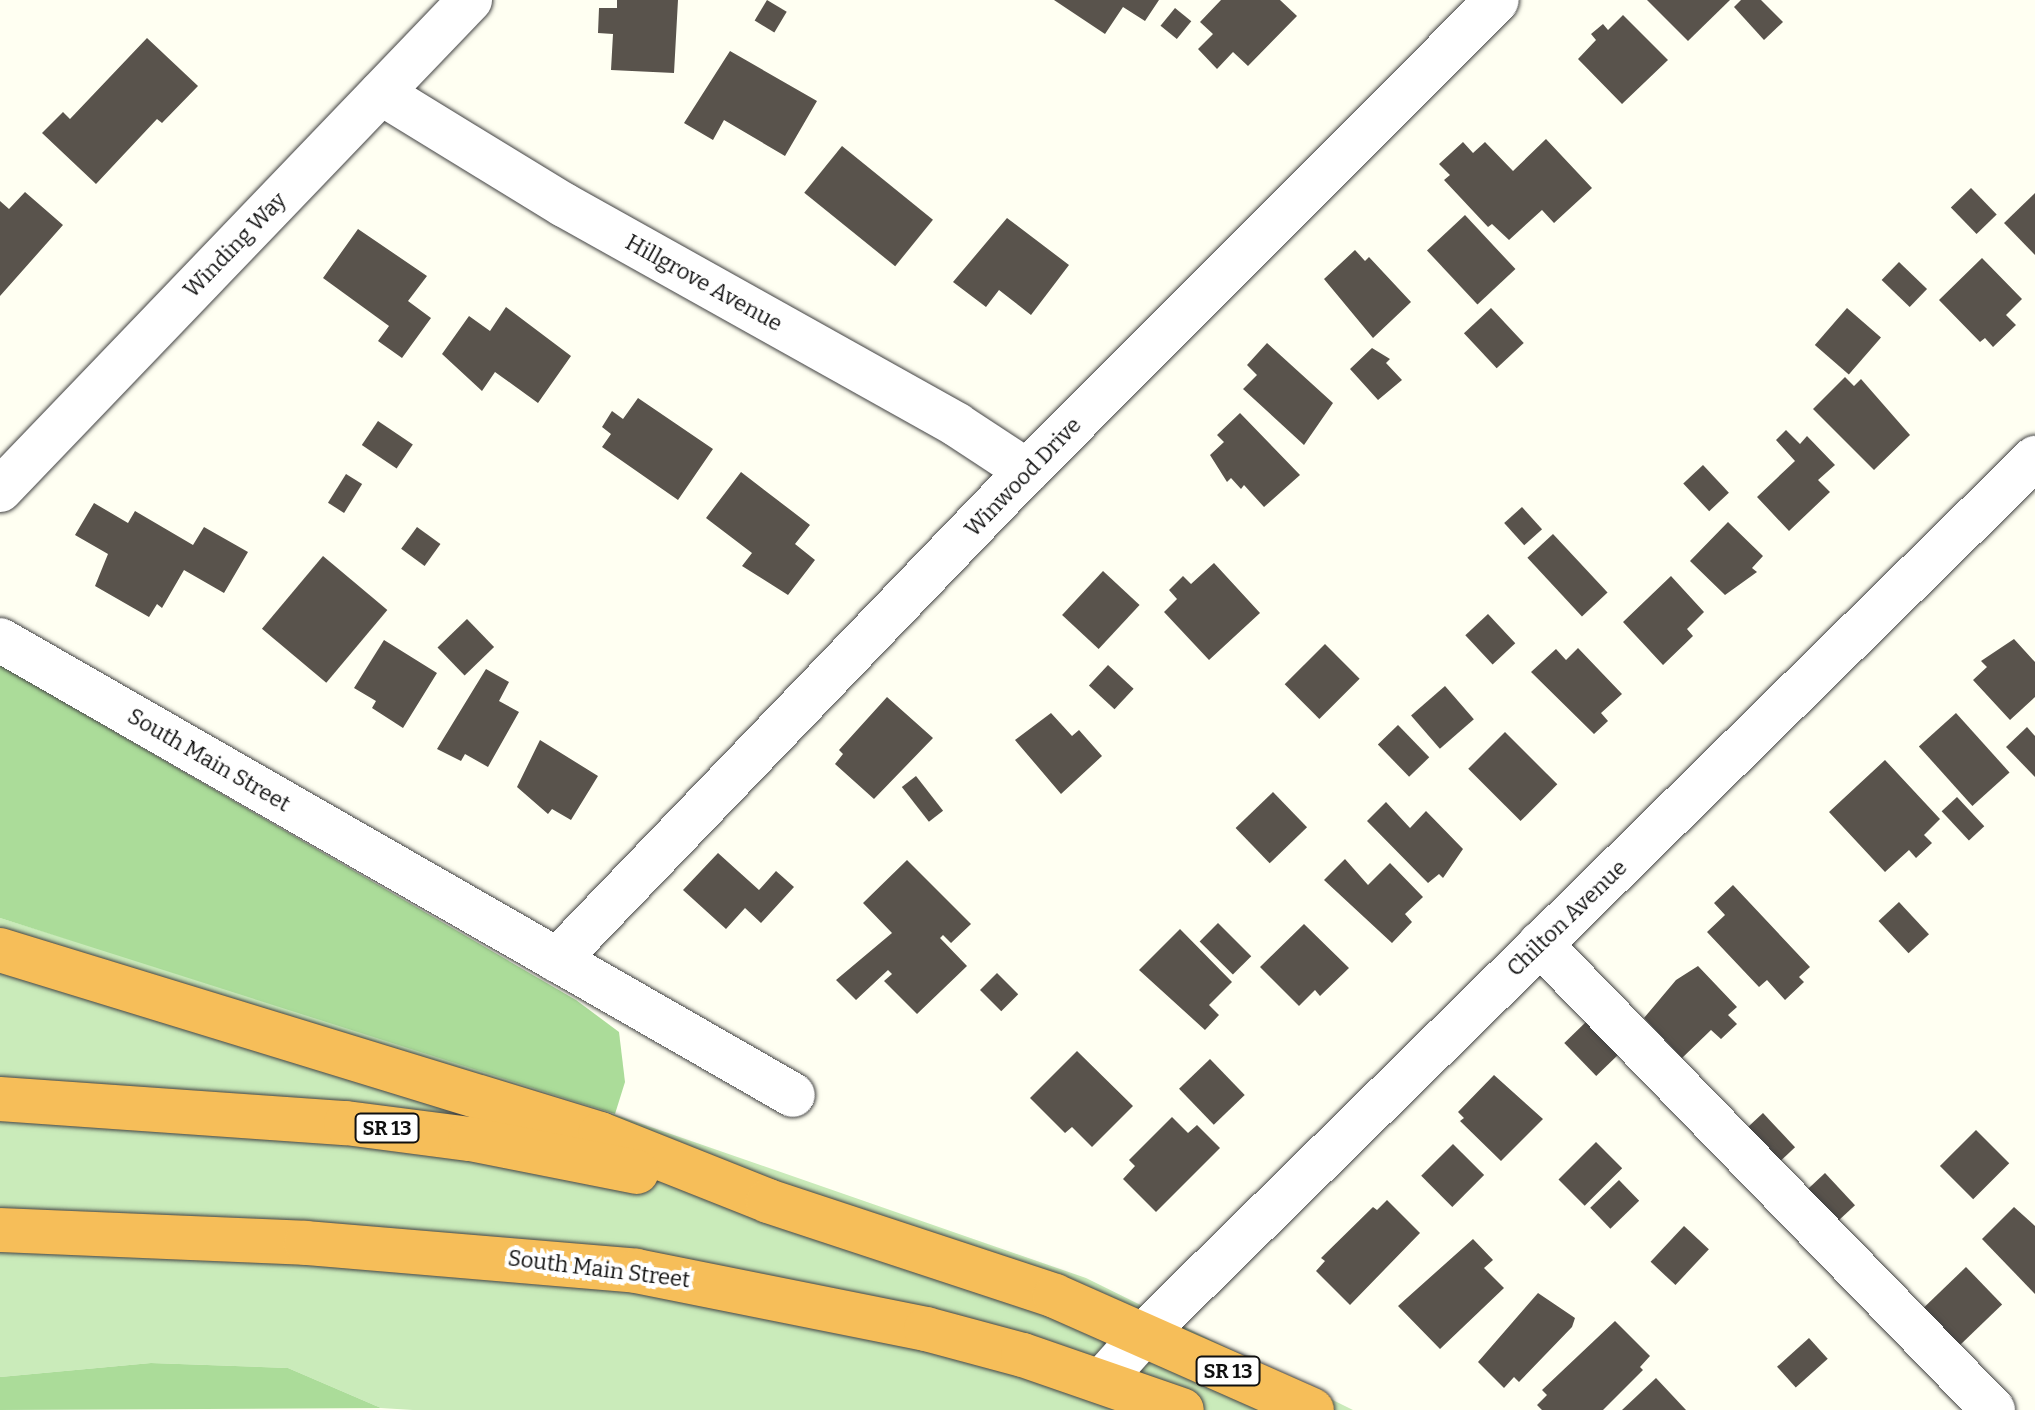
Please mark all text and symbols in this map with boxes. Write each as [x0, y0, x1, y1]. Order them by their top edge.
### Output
street label: Winding Way [178, 187, 292, 303]
street label: Hillgrove Avenue [621, 229, 787, 337]
street label: Winwood Drive [959, 412, 1087, 542]
street label: South Main Street [123, 703, 295, 817]
street label: Chilton Avenue [1502, 854, 1632, 982]
road number: SR 13 [353, 1112, 421, 1144]
street label: South Main Street [506, 1245, 692, 1293]
road number: SR 13 [1194, 1355, 1262, 1387]

